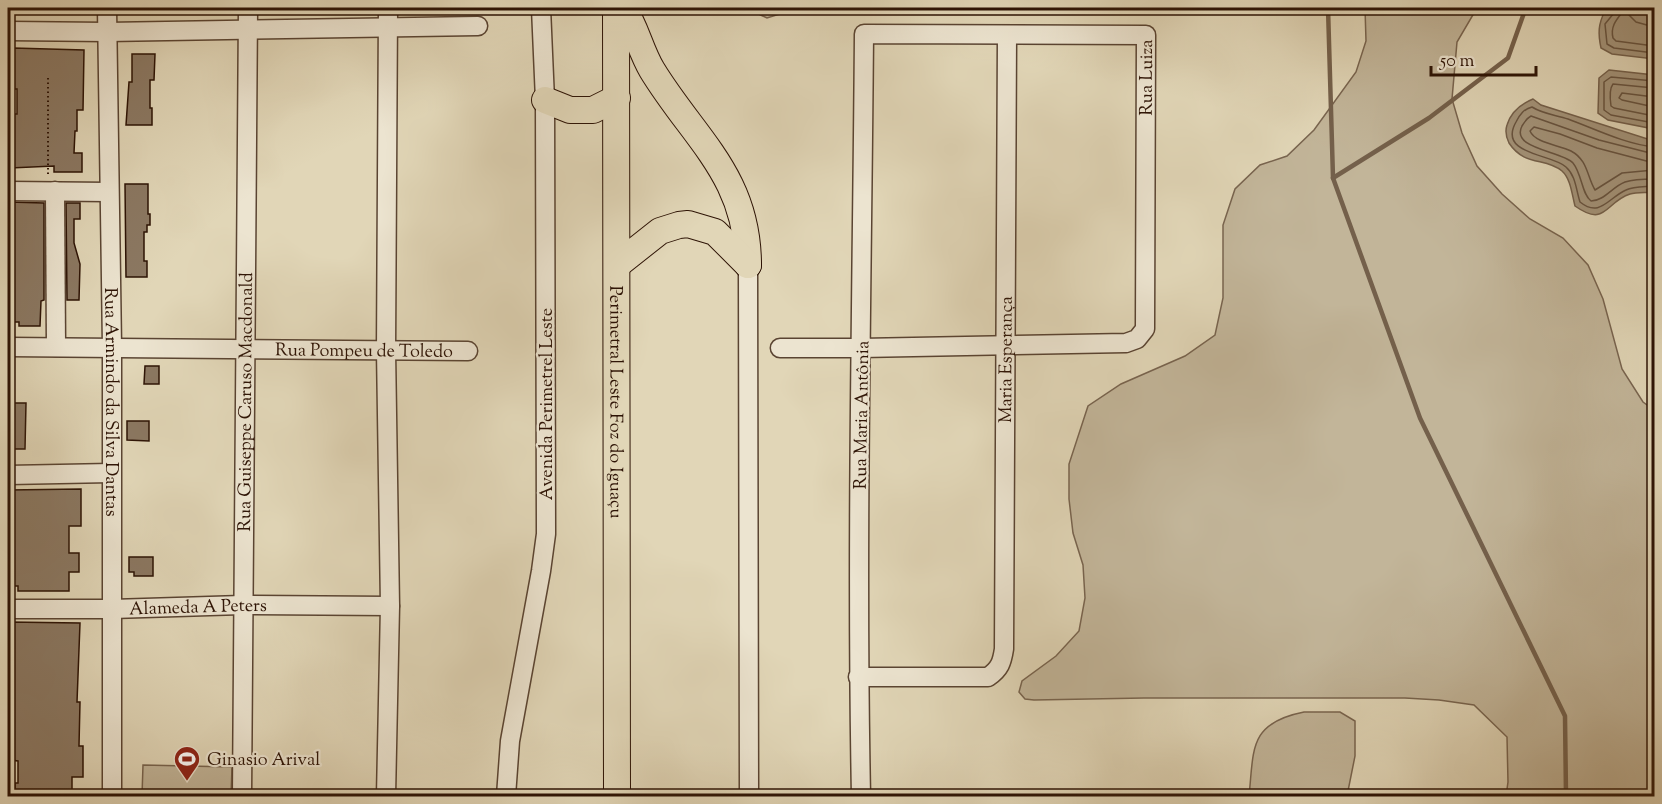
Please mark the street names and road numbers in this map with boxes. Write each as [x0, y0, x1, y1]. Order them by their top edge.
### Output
street label: Rua Luiza [1135, 39, 1161, 116]
street label: Rua Guiseppe Caruso Macdonald [233, 272, 261, 532]
street label: Perimetral Leste Foz do Iguaçu [601, 285, 628, 519]
street label: Rua Armindo da Silva Dantas [96, 287, 123, 517]
street label: Maria Esperança [994, 296, 1021, 423]
street label: Avenida Perimetrel Leste [535, 308, 561, 500]
street label: Rua Pompeu de Toledo [275, 338, 453, 366]
street label: Rua Maria Antônia [849, 341, 877, 490]
street label: Alameda A Peters [129, 594, 267, 623]

